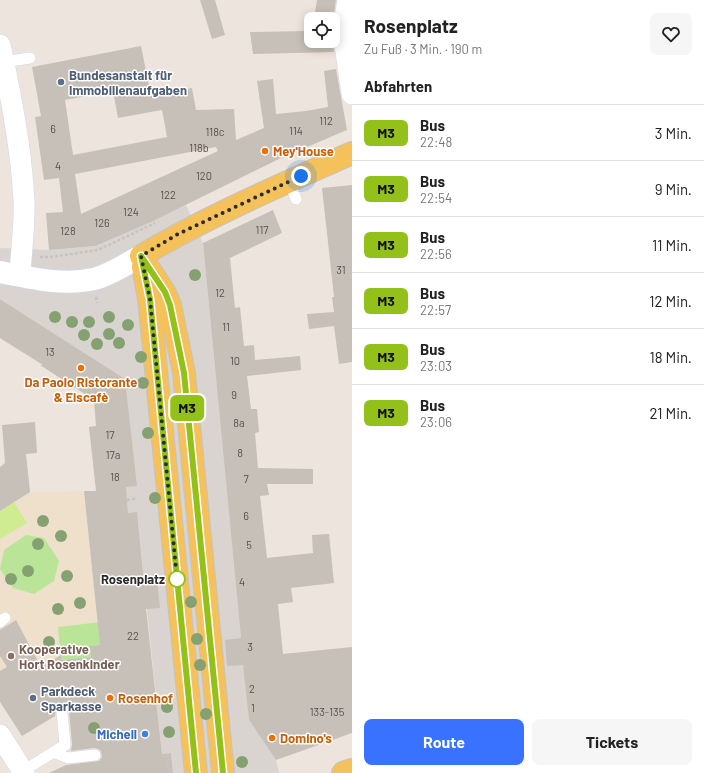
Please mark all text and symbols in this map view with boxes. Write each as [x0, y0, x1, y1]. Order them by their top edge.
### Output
map controls [304, 12, 340, 48]
button: locate [304, 12, 340, 48]
button: heart [650, 13, 692, 55]
text: Rosenplatz [364, 14, 458, 37]
text: Zu Fuß · 3 Min. · 190 m [364, 41, 482, 57]
place label: Bundesanstalt für Immobilienaufgaben [69, 67, 187, 98]
marker: Bundesanstalt für Immobilienaufgaben [56, 77, 66, 87]
text: Abfahrten [364, 77, 432, 95]
house number: 112 [319, 114, 333, 127]
text: Bus [420, 116, 445, 134]
house number: 6 [50, 122, 56, 135]
house number: 114 [289, 124, 303, 137]
text: M3 [377, 124, 395, 141]
text: 3 Min. [655, 124, 692, 142]
house number: 118c [205, 125, 225, 138]
text: 22:48 [420, 134, 452, 150]
house number: 118b [189, 141, 209, 154]
place label: Mey'House [273, 143, 334, 159]
marker: Mey'House [260, 146, 270, 156]
house number: 4 [55, 159, 61, 172]
your location [291, 166, 311, 186]
house number: 120 [196, 169, 212, 182]
text: Bus [420, 172, 445, 190]
text: M3 [377, 180, 395, 197]
text: 9 Min. [655, 180, 692, 198]
house number: 122 [160, 188, 176, 201]
text: 22:54 [420, 190, 452, 206]
house number: 124 [123, 205, 139, 218]
house number: 126 [94, 216, 110, 229]
house number: 117 [256, 223, 268, 236]
house number: 128 [60, 224, 76, 237]
text: Bus [420, 228, 445, 246]
text: M3 [377, 236, 395, 253]
text: 11 Min. [652, 236, 692, 254]
text: 22:56 [420, 246, 452, 262]
house number: 31 [336, 263, 346, 276]
text: Bus [420, 284, 445, 302]
house number: 12 [215, 286, 225, 299]
text: M3 [377, 292, 395, 309]
text: 12 Min. [649, 292, 692, 310]
text: 22:57 [420, 302, 451, 318]
house number: 11 [222, 320, 230, 333]
text: Bus [420, 340, 445, 358]
house number: 13 [45, 345, 55, 358]
text: M3 [377, 348, 395, 365]
text: 18 Min. [649, 348, 692, 366]
house number: 10 [230, 354, 240, 367]
text: 23:03 [420, 358, 452, 374]
marker: Da Paolo Ristorante & Eiscafè [76, 363, 86, 373]
place label: Da Paolo Ristorante & Eiscafè [25, 374, 137, 405]
house number: 9 [231, 388, 237, 401]
line badge: M3 [169, 395, 205, 421]
text: Bus [420, 396, 445, 414]
text: M3 [178, 399, 196, 416]
text: M3 [377, 404, 395, 421]
text: 21 Min. [649, 404, 692, 422]
text: 23:06 [420, 414, 452, 430]
house number: 8a [233, 416, 245, 429]
house number: 17 [105, 428, 115, 441]
house number: 8 [237, 446, 243, 459]
house number: 17a [106, 448, 120, 461]
house number: 18 [110, 470, 120, 483]
house number: 7 [243, 472, 249, 485]
house number: 6 [243, 509, 249, 522]
house number: 5 [246, 538, 252, 551]
marker: Rosenplatz [168, 570, 186, 588]
place label: Rosenplatz [101, 571, 165, 587]
house number: 4 [239, 575, 245, 588]
house number: 22 [127, 629, 139, 642]
house number: 3 [247, 640, 253, 653]
place label: Kooperative Hort Rosenkinder [19, 641, 120, 672]
marker: Kooperative Hort Rosenkinder [6, 651, 16, 661]
house number: 2 [249, 682, 255, 695]
place label: Parkdeck Sparkasse [41, 683, 102, 714]
place label: Rosenhof [118, 690, 173, 706]
marker: Parkdeck Sparkasse [28, 693, 38, 703]
marker: Rosenhof [105, 693, 115, 703]
house number: 1 [251, 701, 255, 714]
house number: 133-135 [310, 705, 345, 718]
button: Route [364, 719, 524, 765]
button: Tickets [532, 719, 692, 765]
place label: Michell [97, 726, 137, 742]
marker: Michell [140, 729, 150, 739]
place label: Domino's [280, 730, 332, 746]
marker: Domino's [267, 733, 277, 743]

